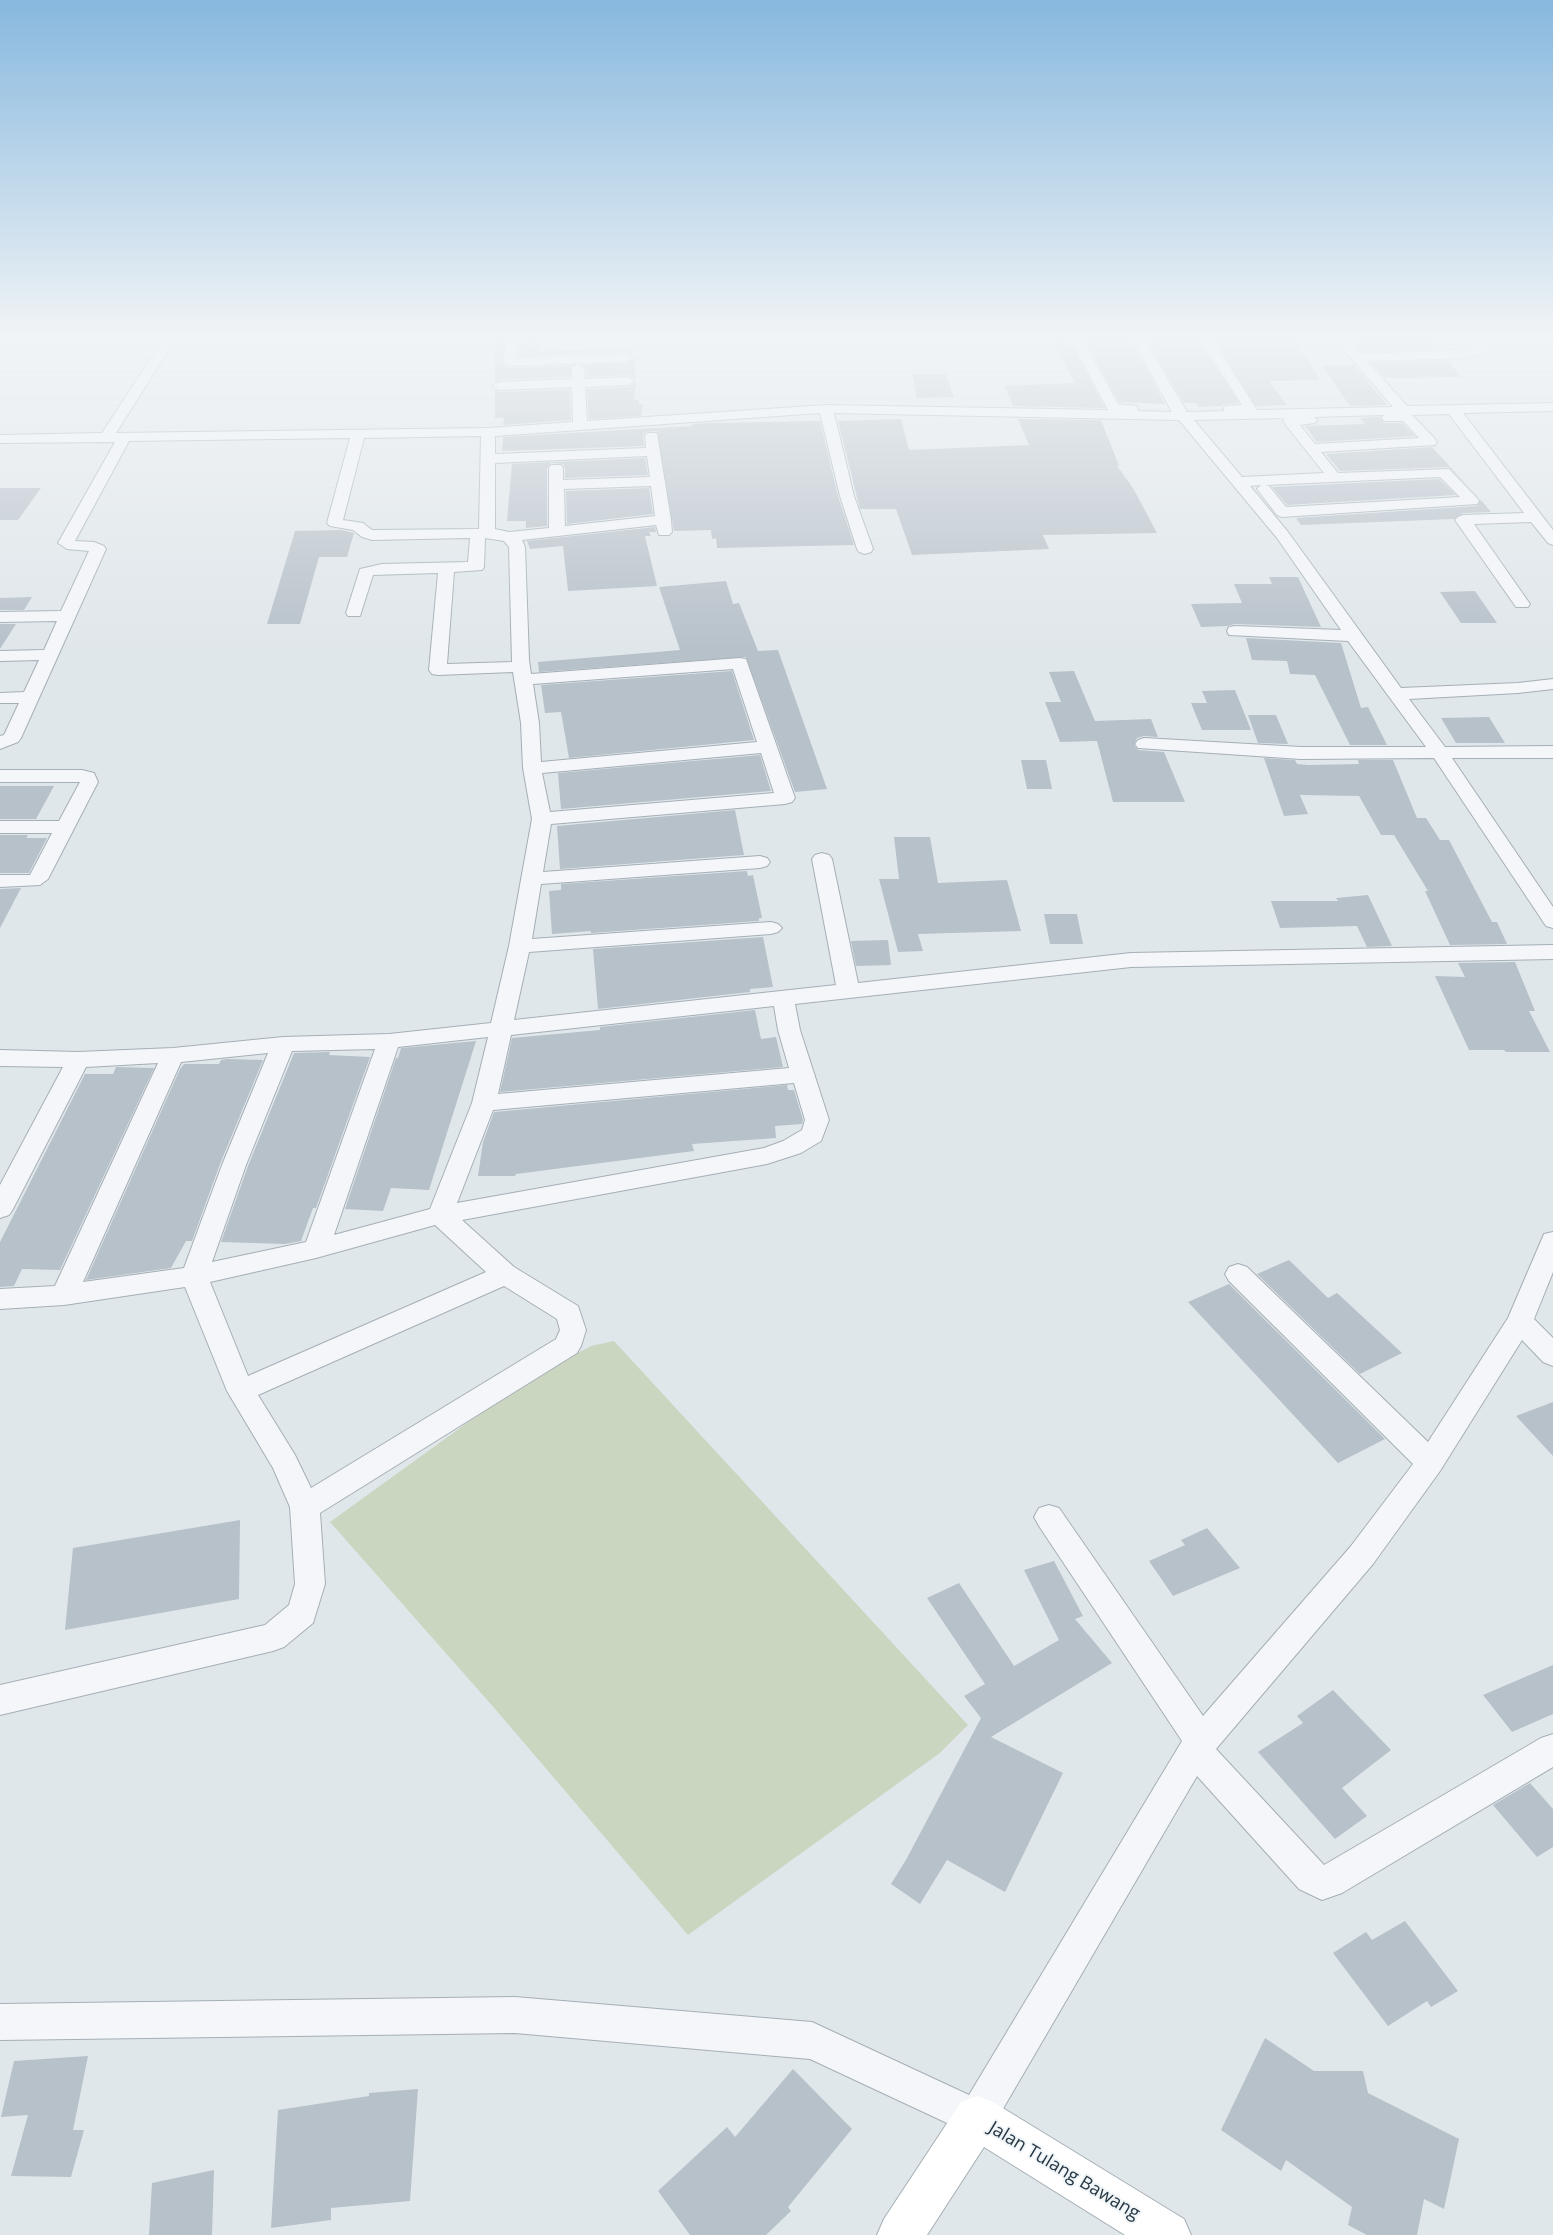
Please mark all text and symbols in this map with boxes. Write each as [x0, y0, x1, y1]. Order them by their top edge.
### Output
street label: Jalan Tulang Bawang [985, 2117, 1143, 2225]

